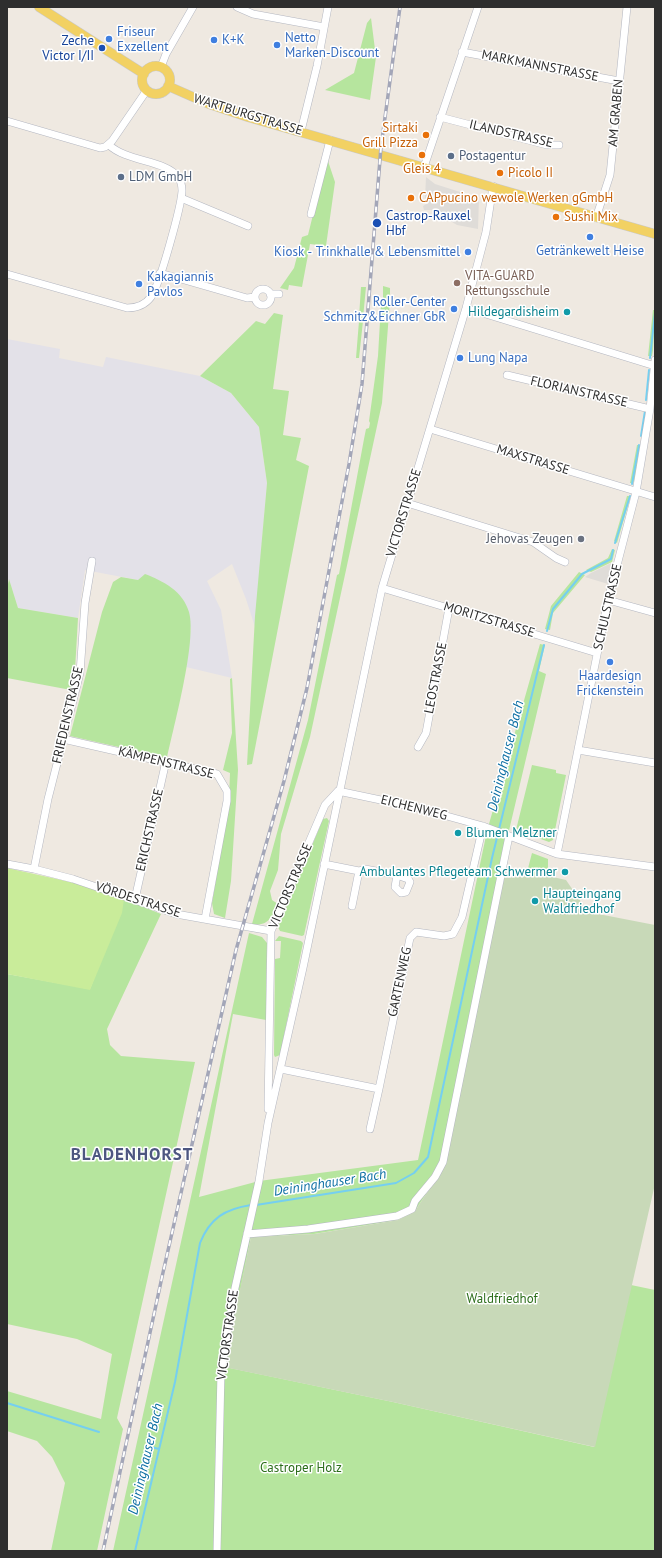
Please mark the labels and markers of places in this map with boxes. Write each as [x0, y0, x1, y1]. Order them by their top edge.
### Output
place label: Friseur Exzellent [117, 24, 169, 55]
place label: Netto Marken-Discount [285, 30, 379, 61]
place label: K+K [222, 32, 244, 48]
place label: Zeche Victor I/II [42, 33, 94, 64]
marker: Friseur Exzellent [104, 34, 114, 44]
marker: K+K [209, 35, 219, 45]
marker: Netto Marken-Discount [272, 40, 282, 50]
marker: Zeche Victor I/II [97, 43, 107, 53]
place label: Sirtaki Grill Pizza [362, 120, 418, 151]
marker: Sirtaki Grill Pizza [421, 130, 431, 140]
place label: Postagentur [459, 148, 526, 164]
marker: Gleis 4 [417, 150, 427, 160]
marker: Postagentur [446, 151, 456, 161]
place label: Gleis 4 [403, 161, 441, 177]
place label: Picolo II [508, 165, 553, 181]
marker: Picolo II [495, 168, 505, 178]
place label: LDM GmbH [129, 169, 192, 185]
marker: LDM GmbH [116, 172, 126, 182]
place label: CAPpucino wewole Werken gGmbH [419, 190, 613, 206]
marker: CAPpucino wewole Werken gGmbH [406, 193, 416, 203]
place label: Castrop-Rauxel Hbf [386, 208, 470, 239]
place label: Sushi Mix [564, 209, 618, 225]
marker: Sushi Mix [551, 212, 561, 222]
marker: Castrop-Rauxel Hbf [371, 217, 383, 229]
marker: Getränkewelt Heise [585, 232, 595, 242]
place label: Getränkewelt Heise [536, 243, 644, 259]
place label: Kiosk - Trinkhalle & Lebensmittel [274, 244, 460, 260]
marker: Kiosk - Trinkhalle & Lebensmittel [463, 247, 473, 257]
place label: VITA-GUARD Rettungsschule [465, 268, 550, 299]
place label: Kakagiannis Pavlos [147, 269, 214, 300]
marker: VITA-GUARD Rettungsschule [452, 278, 462, 288]
marker: Kakagiannis Pavlos [134, 279, 144, 289]
place label: Roller-Center Schmitz&Eichner GbR [324, 294, 446, 325]
marker: Roller-Center Schmitz&Eichner GbR [449, 304, 459, 314]
place label: Hildegardisheim [468, 304, 559, 320]
marker: Hildegardisheim [562, 307, 572, 317]
place label: Lung Napa [468, 350, 528, 366]
marker: Lung Napa [455, 353, 465, 363]
place label: Jehovas Zeugen [486, 531, 573, 547]
marker: Jehovas Zeugen [576, 534, 586, 544]
marker: Haardesign Frickenstein [605, 657, 615, 667]
place label: Haardesign Frickenstein [576, 668, 644, 699]
place label: Blumen Melzner [466, 825, 557, 841]
marker: Blumen Melzner [453, 828, 463, 838]
place label: Ambulantes Pflegeteam Schwermer [360, 864, 557, 880]
marker: Ambulantes Pflegeteam Schwermer [560, 867, 570, 877]
place label: Haupteingang Waldfriedhof [543, 886, 621, 917]
marker: Haupteingang Waldfriedhof [530, 896, 540, 906]

